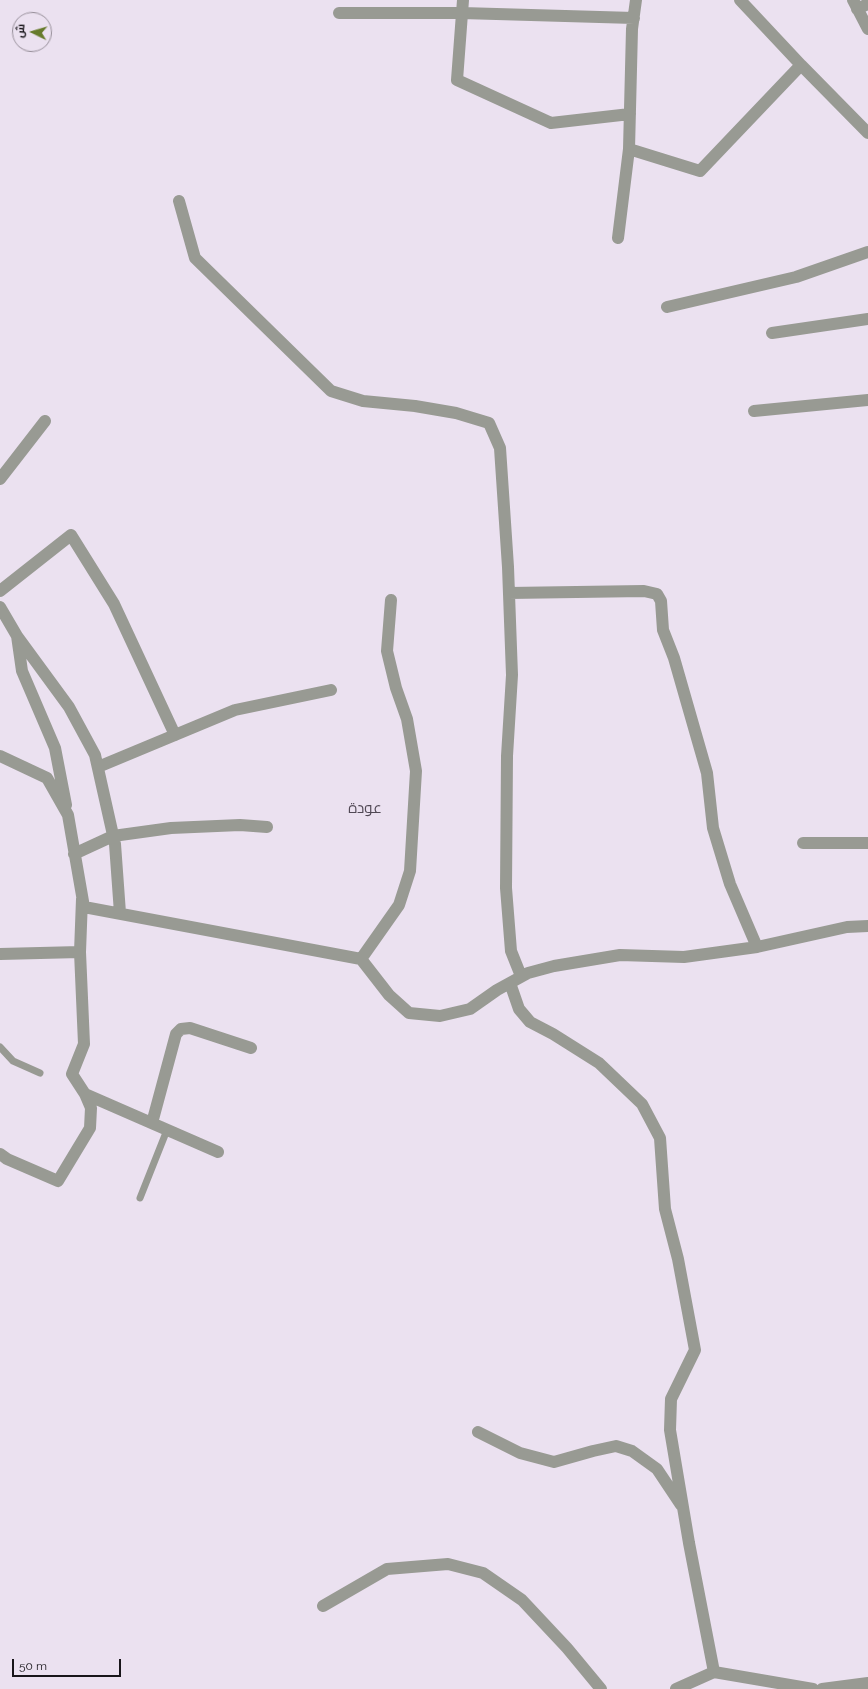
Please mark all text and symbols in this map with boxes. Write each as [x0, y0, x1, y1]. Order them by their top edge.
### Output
north arrow [12, 12, 52, 52]
text: ش [13, 23, 28, 39]
district label: عودة [348, 799, 382, 817]
scale bar [14, 1651, 123, 1677]
text: 50 m [19, 1659, 47, 1673]

